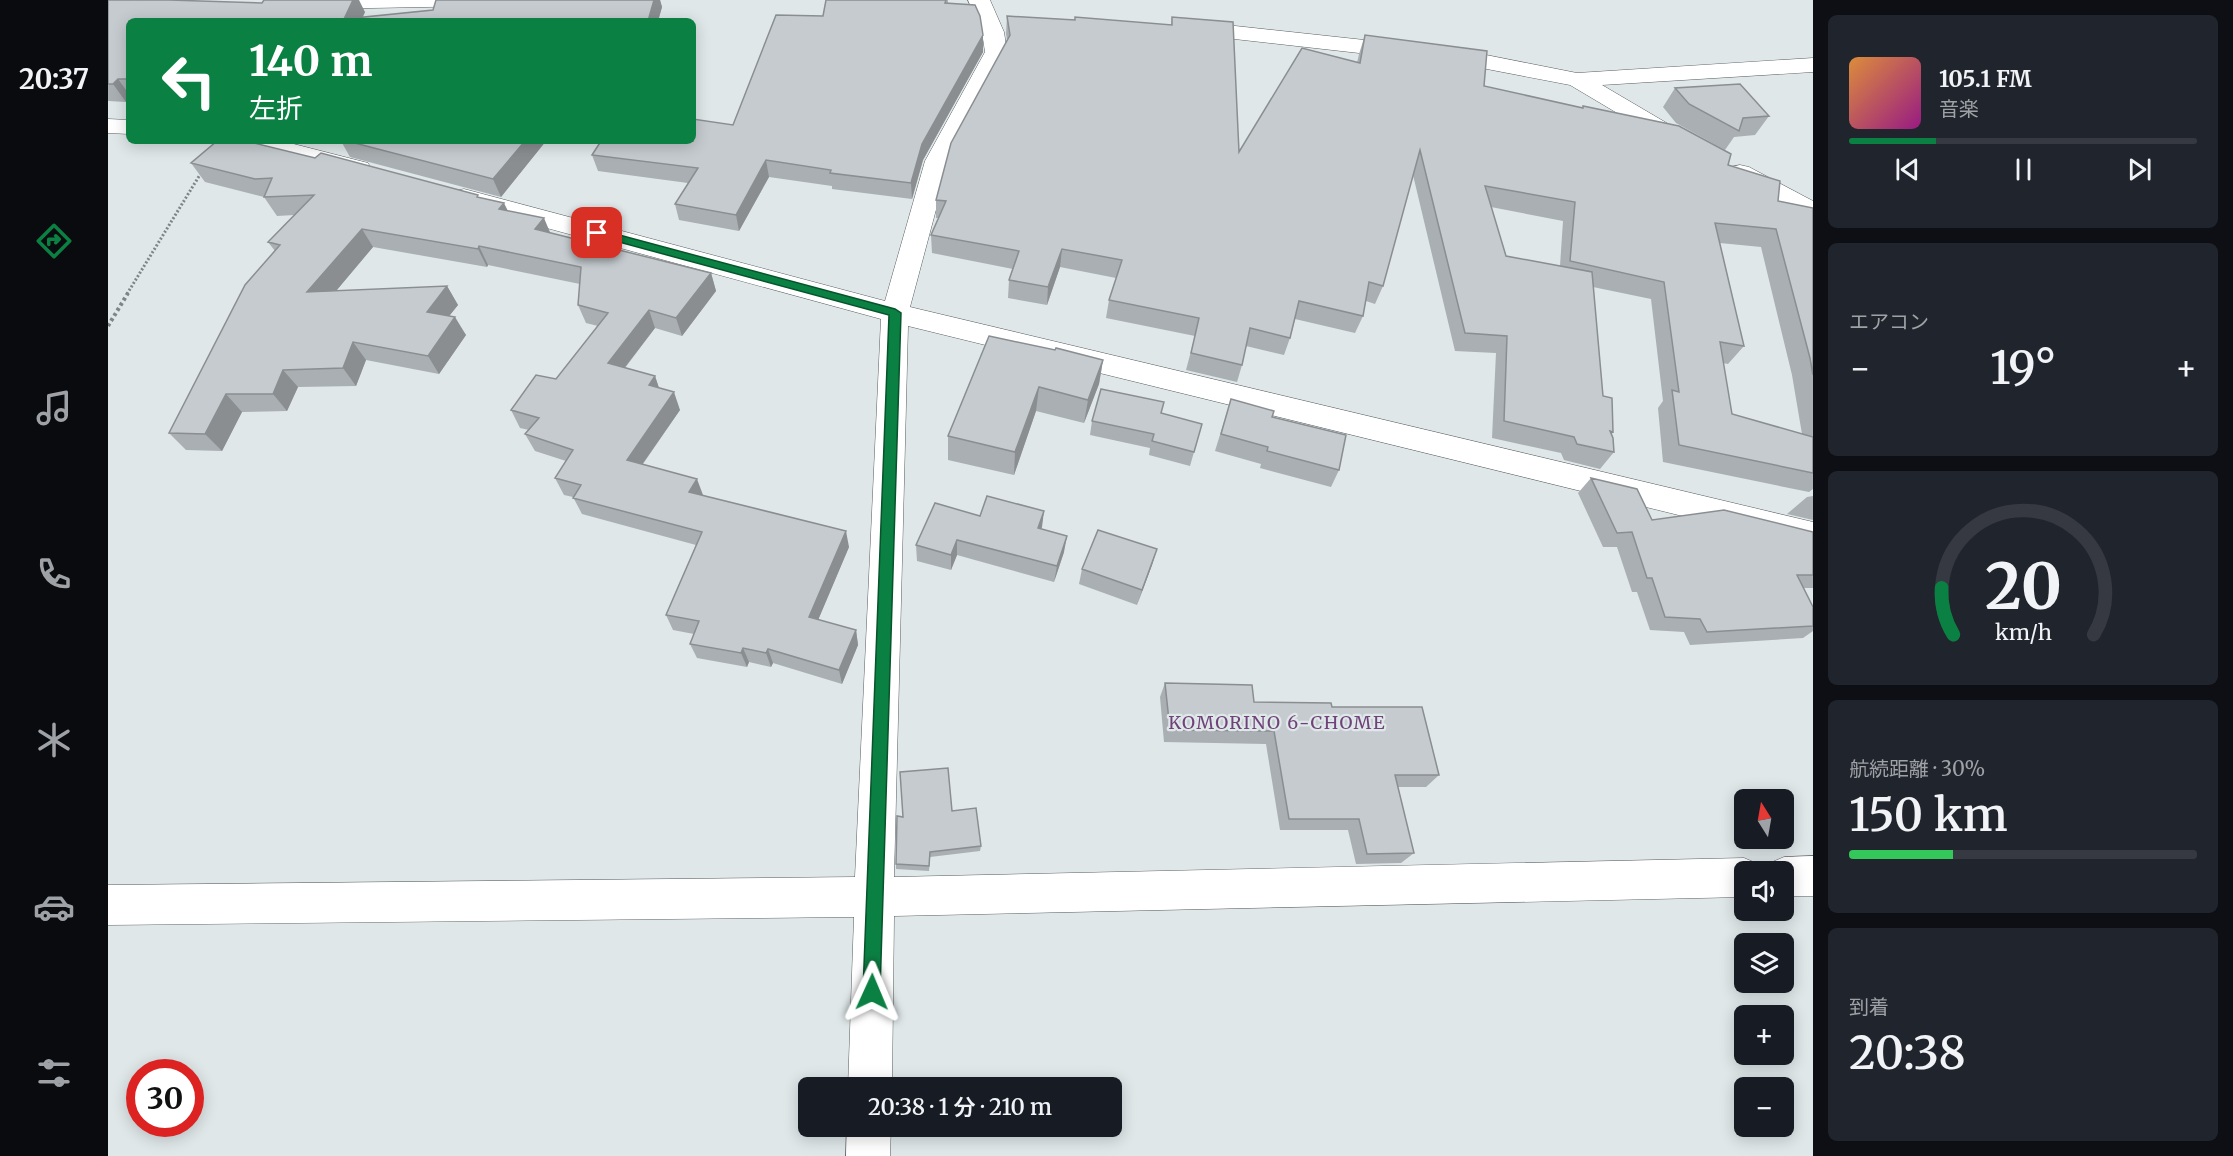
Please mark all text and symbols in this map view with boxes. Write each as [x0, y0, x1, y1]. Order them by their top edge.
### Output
text: 140 m [249, 35, 372, 87]
icon: left [150, 42, 228, 120]
text: 20:37 [19, 62, 89, 96]
text: 105.1 FM [1939, 65, 2032, 93]
text: 左折 [249, 91, 303, 125]
text: 音楽 [1939, 96, 1979, 121]
icon: previous [1891, 153, 1924, 186]
icon: pause [2007, 153, 2040, 186]
icon: next [2123, 153, 2156, 186]
pin [571, 207, 622, 258]
icon: arrive [580, 216, 613, 249]
icon: directions [33, 220, 75, 262]
text: エアコン [1849, 309, 1929, 334]
text: 19° [1990, 340, 2056, 396]
text: − [1849, 348, 1871, 389]
text: + [2175, 348, 2197, 389]
icon: music [33, 387, 75, 429]
text: 20 [1984, 548, 2062, 626]
icon: phone [33, 553, 75, 595]
text: km/h [1995, 619, 2051, 646]
district label: KOMORINO 6-CHOME [1168, 711, 1386, 734]
icon: climate [33, 719, 75, 761]
text: 航続距離 · 30% [1849, 756, 1985, 781]
text: 150 km [1849, 787, 2008, 843]
north arrow [1734, 789, 1794, 849]
map controls [1734, 789, 1794, 1137]
button: sound [1734, 861, 1794, 921]
icon: car [33, 886, 75, 928]
button: layers [1734, 933, 1794, 993]
position arrow [840, 960, 904, 1024]
text: 到着 [1849, 994, 1889, 1019]
button: + [1734, 1005, 1794, 1065]
text: 20:38 [1849, 1025, 1966, 1081]
icon: filters [33, 1052, 75, 1094]
speed limit sign: 30 [126, 1059, 204, 1137]
button: − [1734, 1077, 1794, 1137]
text: 20:38 · 1 分 · 210 m [868, 1093, 1052, 1121]

